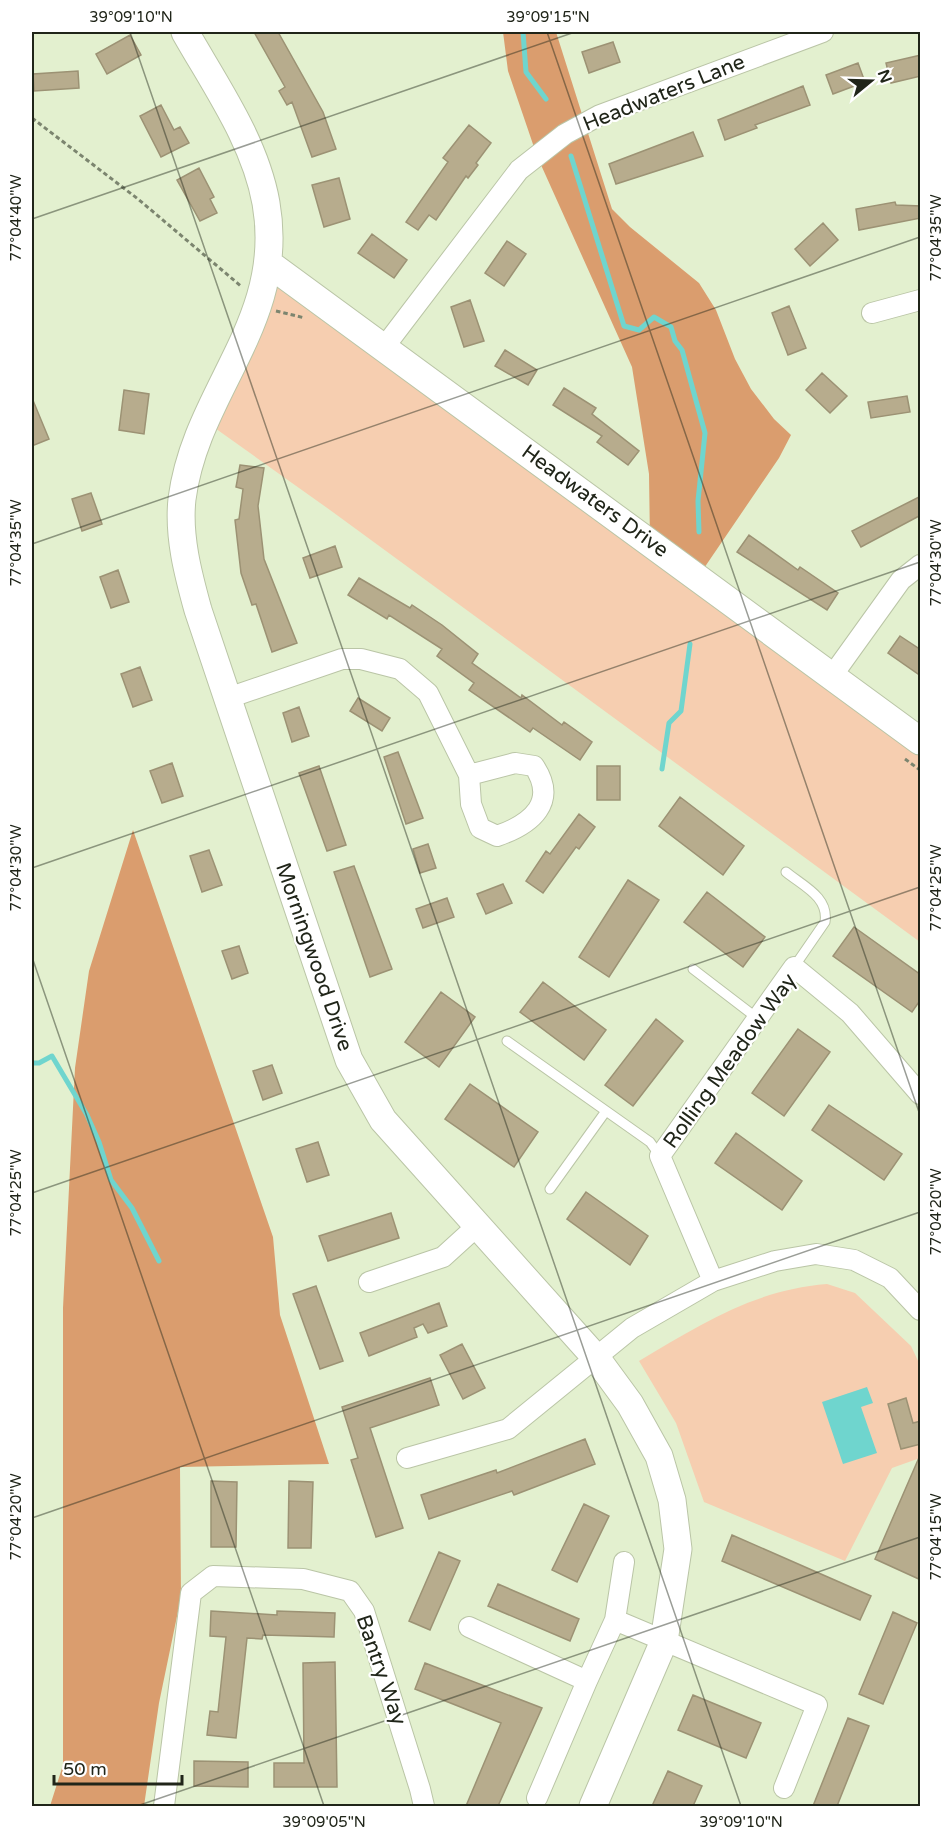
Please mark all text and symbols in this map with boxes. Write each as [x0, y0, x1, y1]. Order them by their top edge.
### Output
text: 39°09'10"N [89, 8, 173, 26]
text: 39°09'15"N [506, 8, 590, 26]
street label: Headwaters Lane [579, 49, 749, 137]
north arrow [841, 51, 901, 111]
text: N [873, 67, 896, 86]
text: 77°04'40"W [7, 174, 25, 262]
text: 77°04'35"W [927, 194, 945, 282]
street label: Headwaters Drive [517, 439, 673, 563]
text: 77°04'35"W [7, 499, 25, 587]
text: 77°04'30"W [927, 519, 945, 607]
text: 77°04'30"W [7, 824, 25, 912]
text: 77°04'25"W [927, 844, 945, 932]
street label: Morningwood Drive [270, 860, 358, 1054]
street label: Rolling Meadow Way [658, 969, 802, 1153]
text: 77°04'25"W [7, 1149, 25, 1237]
text: 77°04'20"W [927, 1168, 945, 1256]
text: 77°04'20"W [7, 1473, 25, 1561]
text: 77°04'15"W [927, 1493, 945, 1581]
street label: Bantry Way [350, 1612, 412, 1728]
scale bar [54, 1748, 182, 1786]
text: 50 m [63, 1758, 107, 1780]
text: 39°09'05"N [282, 1813, 366, 1831]
text: 39°09'10"N [699, 1813, 783, 1831]

